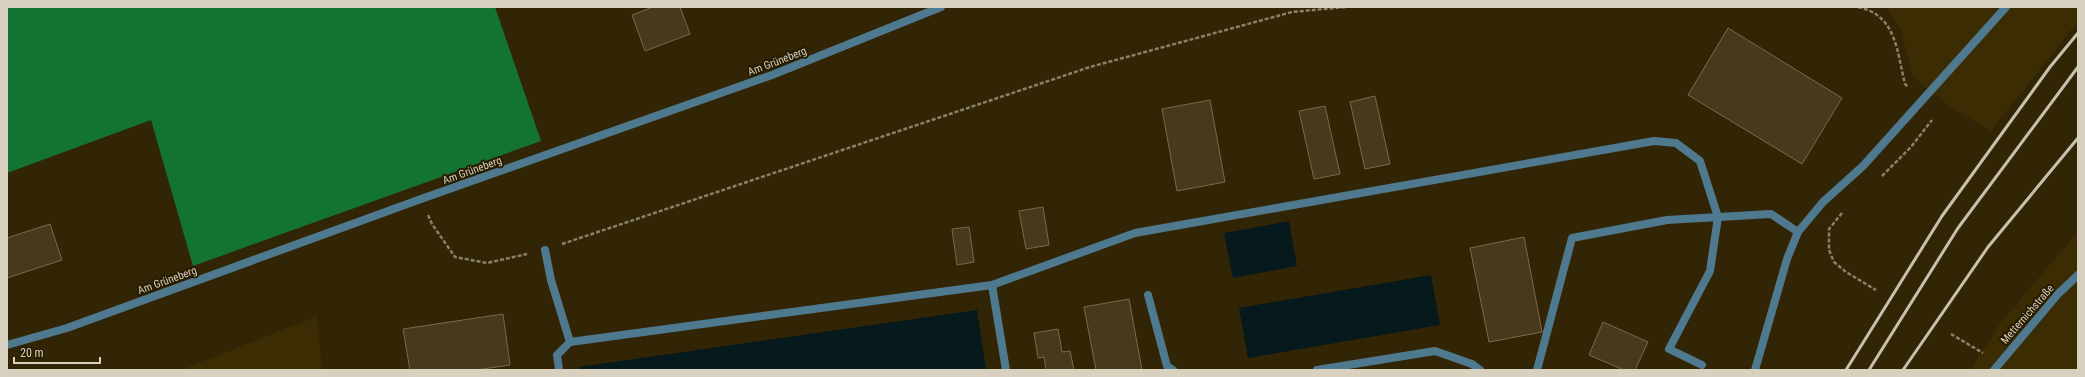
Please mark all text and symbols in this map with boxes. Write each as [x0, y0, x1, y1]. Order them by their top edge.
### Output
street label: Am Grüneberg [746, 44, 808, 79]
street label: Am Grüneberg [441, 154, 504, 187]
street label: Am Grüneberg [136, 264, 199, 297]
street label: Metternichstraße [1998, 282, 2057, 347]
scale bar [14, 339, 100, 365]
text: 20 m [20, 346, 44, 360]

